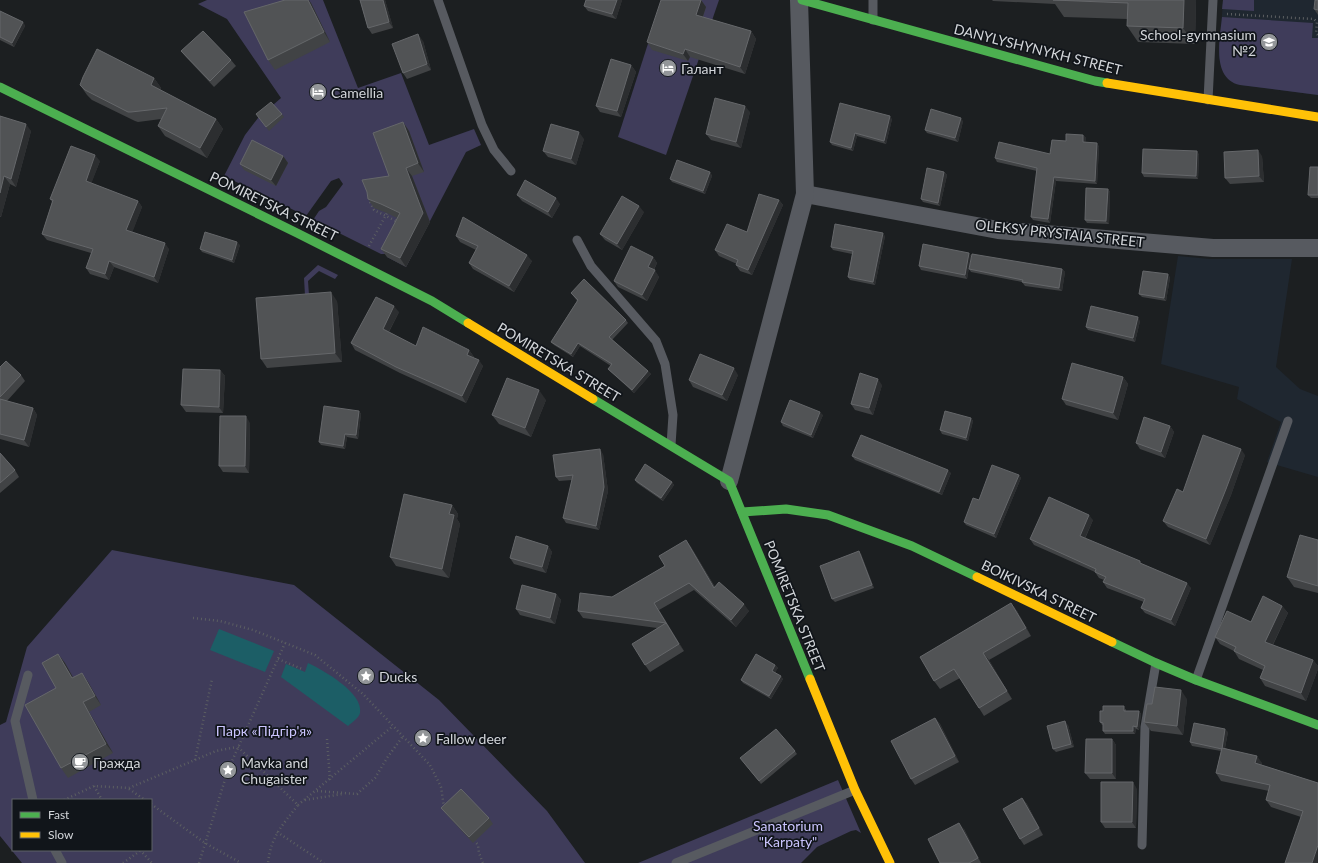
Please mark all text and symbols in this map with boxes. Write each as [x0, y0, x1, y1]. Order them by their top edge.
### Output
street label: DANYLYSHYNYKH STREET [952, 20, 1125, 78]
place label: School-gymnasium №2 [1140, 26, 1256, 59]
school or university icon: School-gymnasium №2 [1259, 32, 1279, 52]
hotel icon: Галант [658, 58, 678, 78]
place label: Галант [681, 60, 724, 77]
hotel icon: Camellia [308, 82, 328, 102]
place label: Camellia [331, 84, 383, 101]
street label: POMIRETSKA STREET [207, 168, 341, 245]
street label: OLEKSY PRYSTAIA STREET [975, 216, 1146, 250]
street label: POMIRETSKA STREET [495, 319, 624, 406]
street label: POMIRETSKA STREET [761, 538, 829, 675]
street label: BOIKIVSKA STREET [979, 556, 1100, 626]
place icon: Ducks [356, 666, 376, 686]
place label: Ducks [379, 668, 417, 685]
park label: Парк «Підгір'я» [216, 722, 312, 739]
place icon: Fallow deer [413, 728, 433, 748]
place label: Fallow deer [436, 730, 506, 747]
cafe icon: Гражда [70, 752, 90, 772]
place label: Гражда [93, 754, 140, 771]
place label: Mavka and Chugaister [241, 754, 308, 787]
place icon: Mavka and Chugaister [218, 760, 238, 780]
legend [12, 799, 152, 851]
text: Fast [48, 807, 70, 822]
park label: Sanatorium "Karpaty" [753, 817, 823, 850]
text: Slow [48, 827, 74, 842]

